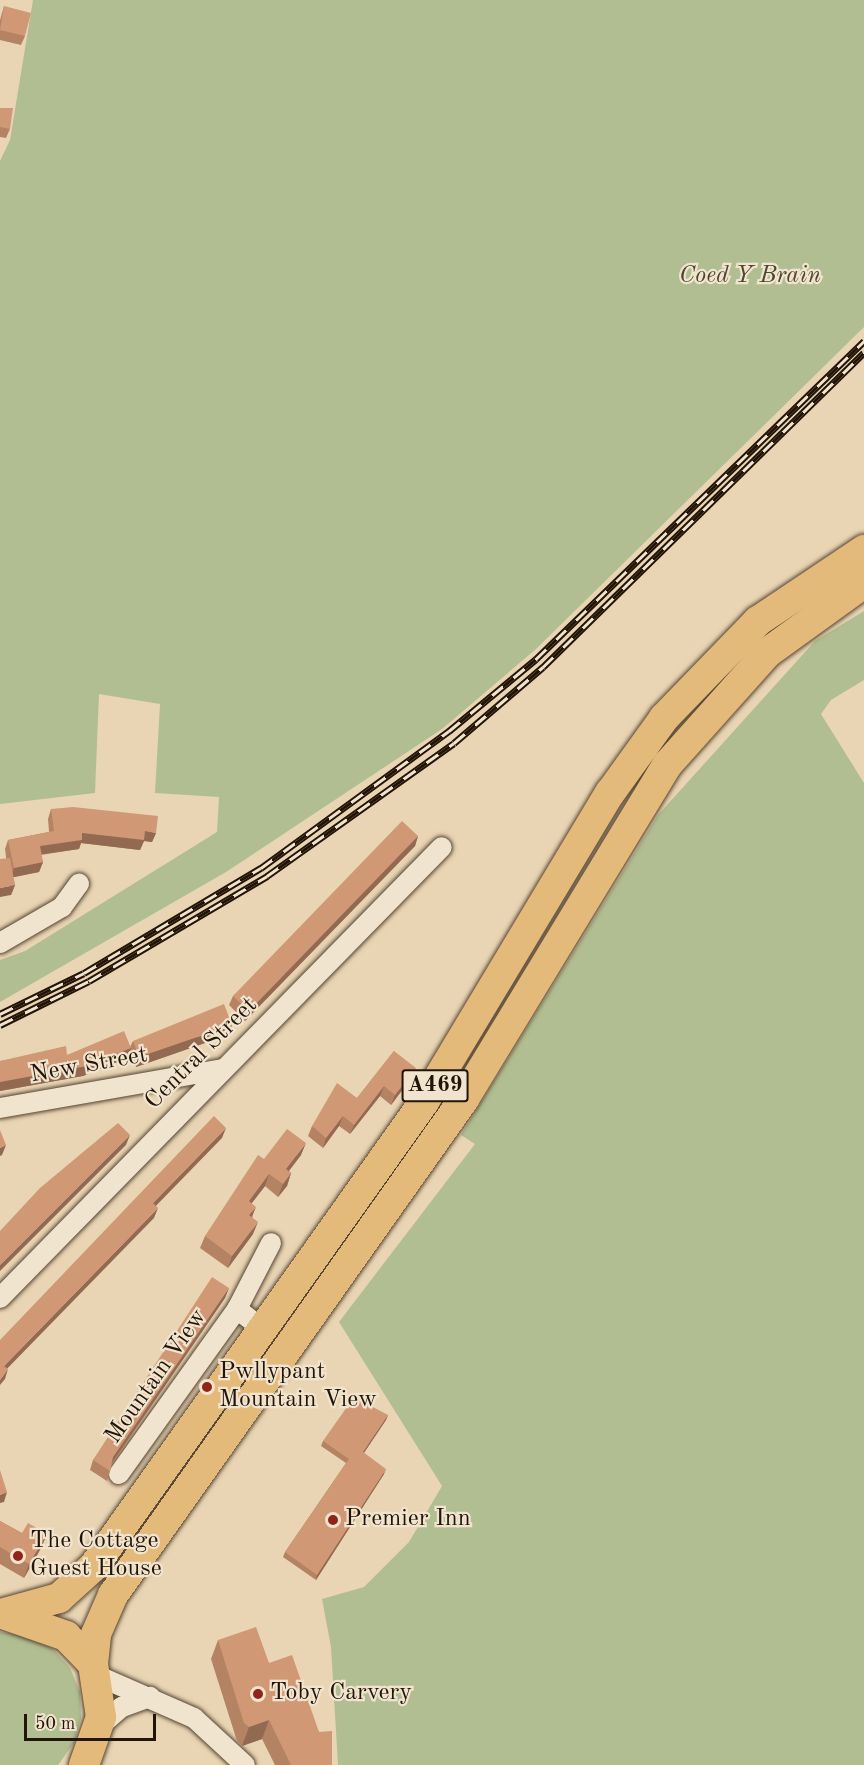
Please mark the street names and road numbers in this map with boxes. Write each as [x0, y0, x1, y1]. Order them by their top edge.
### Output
street label: Central Street [140, 992, 264, 1116]
street label: New Street [28, 1042, 150, 1090]
road number: A469 [400, 1067, 470, 1105]
street label: Mountain View [100, 1304, 214, 1450]

